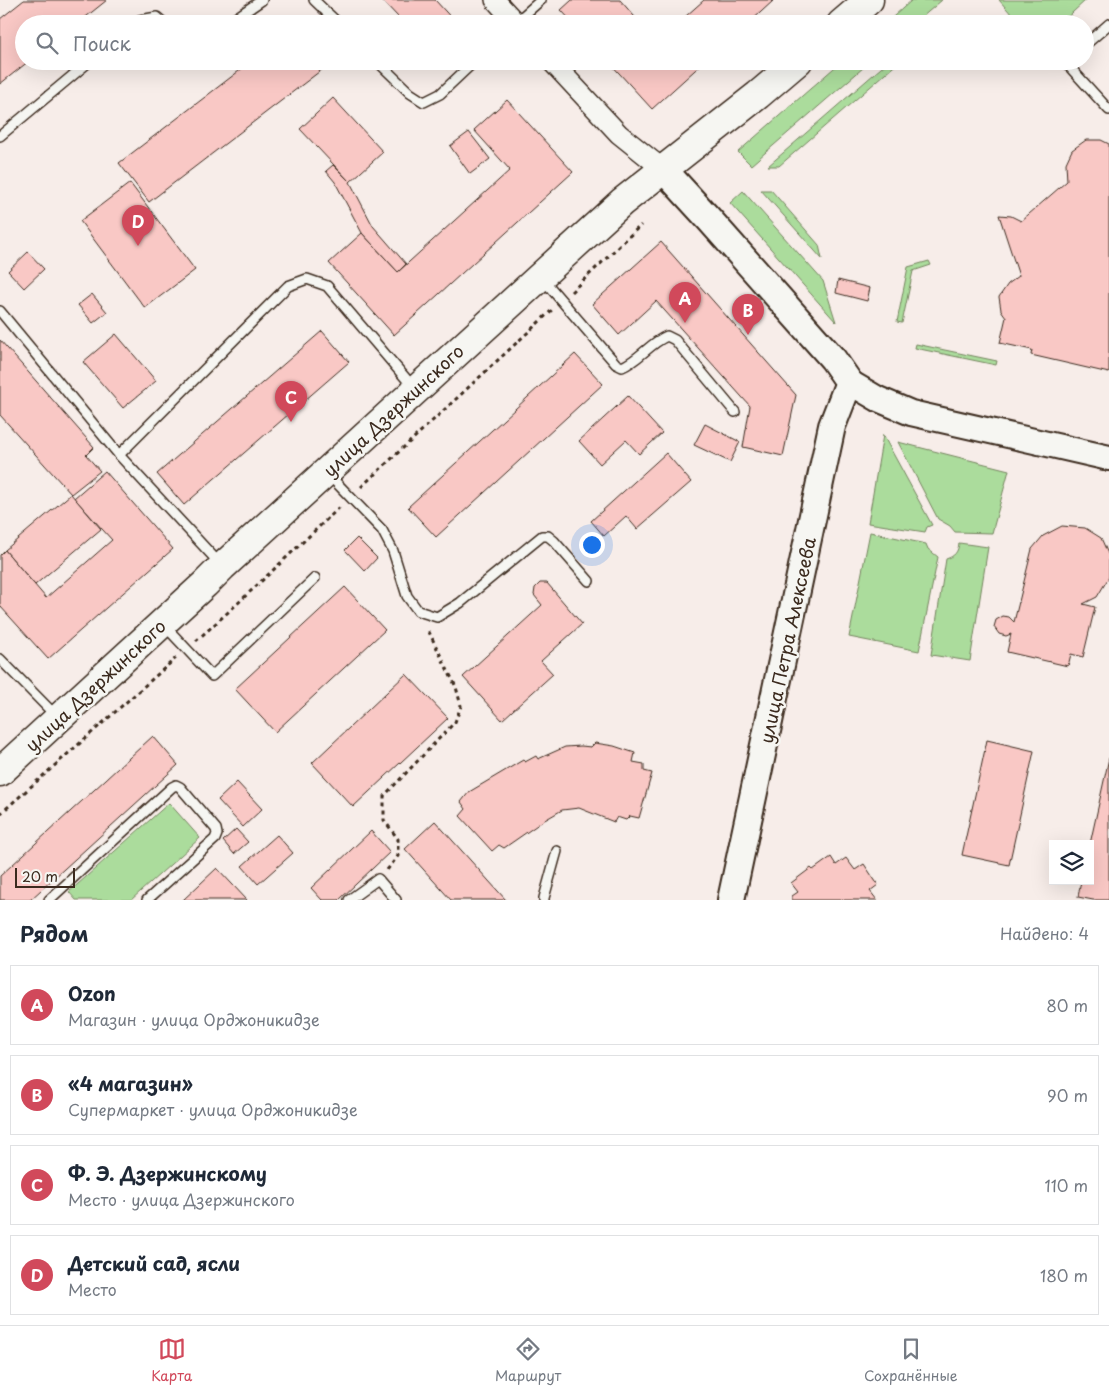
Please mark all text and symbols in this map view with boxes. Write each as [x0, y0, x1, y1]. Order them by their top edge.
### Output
search box [15, 15, 1094, 70]
icon: search [33, 29, 61, 57]
text: Поиск [73, 29, 131, 57]
pin: D [122, 205, 154, 246]
pin: A [669, 282, 701, 323]
pin: B [732, 294, 764, 335]
street label: улица Дзержинского [316, 337, 470, 483]
pin: C [275, 381, 307, 422]
your location [579, 532, 605, 558]
street label: улица Петра Алексеева [752, 534, 822, 746]
street label: улица Дзержинского [18, 612, 172, 758]
map controls [1049, 840, 1094, 885]
button: layers [1049, 840, 1094, 885]
scale bar [15, 865, 75, 888]
text: 20 m [22, 866, 58, 887]
text: Рядом [20, 917, 88, 949]
text: Найдено: 4 [1000, 921, 1089, 945]
text: Ozon [68, 979, 116, 1007]
text: A [31, 993, 43, 1017]
text: 80 m [1046, 993, 1088, 1017]
text: Магазин · улица Орджоникидзе [68, 1007, 320, 1031]
text: «4 магазин» [68, 1069, 193, 1097]
text: B [32, 1083, 42, 1107]
text: 90 m [1047, 1083, 1088, 1107]
text: Супермаркет · улица Орджоникидзе [68, 1097, 358, 1121]
text: Ф. Э. Дзержинскому [68, 1159, 267, 1187]
text: C [31, 1173, 43, 1197]
text: 110 m [1045, 1173, 1088, 1197]
text: Место · улица Дзержинского [68, 1187, 295, 1211]
text: Детский сад, ясли [68, 1249, 240, 1277]
text: D [31, 1263, 43, 1287]
text: 180 m [1040, 1263, 1088, 1287]
text: Место [68, 1277, 117, 1301]
tab: Карта [151, 1335, 192, 1386]
tab: Маршрут [495, 1335, 561, 1386]
tab: Сохранённые [864, 1335, 958, 1386]

